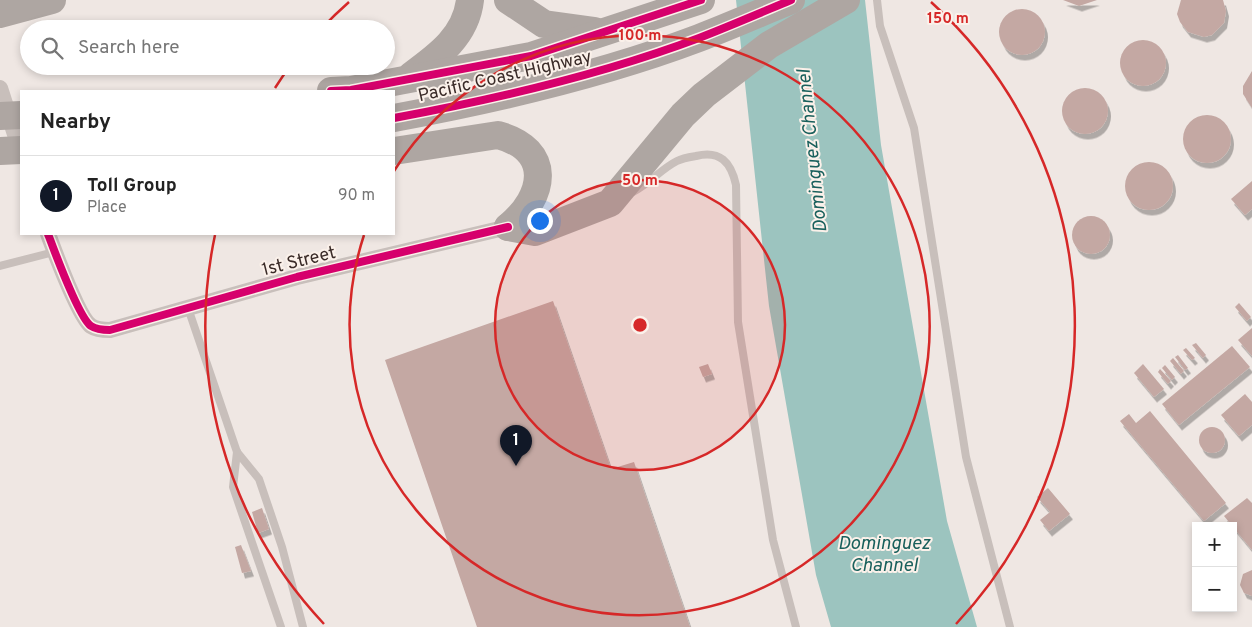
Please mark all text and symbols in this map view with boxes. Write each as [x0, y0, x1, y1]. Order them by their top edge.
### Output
text: 150 m [927, 10, 969, 29]
search box [20, 20, 395, 75]
text: 100 m [619, 27, 661, 46]
icon: search [38, 34, 66, 62]
text: Search here [78, 36, 180, 60]
street label: Pacific Coast Highway [416, 46, 594, 108]
water label: Dominguez Channel [792, 67, 834, 234]
text: Nearby [40, 109, 111, 136]
text: 50 m [622, 172, 658, 191]
text: Toll Group [87, 174, 177, 198]
text: 1 [53, 186, 59, 206]
text: 90 m [338, 186, 375, 206]
text: Place [87, 198, 127, 218]
your location [527, 208, 553, 234]
street label: 1st Street [260, 242, 338, 282]
centre of rings [631, 316, 649, 334]
pin: 1 [500, 425, 532, 466]
map controls [1192, 522, 1237, 612]
button: + [1192, 522, 1237, 567]
water label: Dominguez Channel [838, 532, 931, 578]
button: − [1192, 567, 1237, 612]

